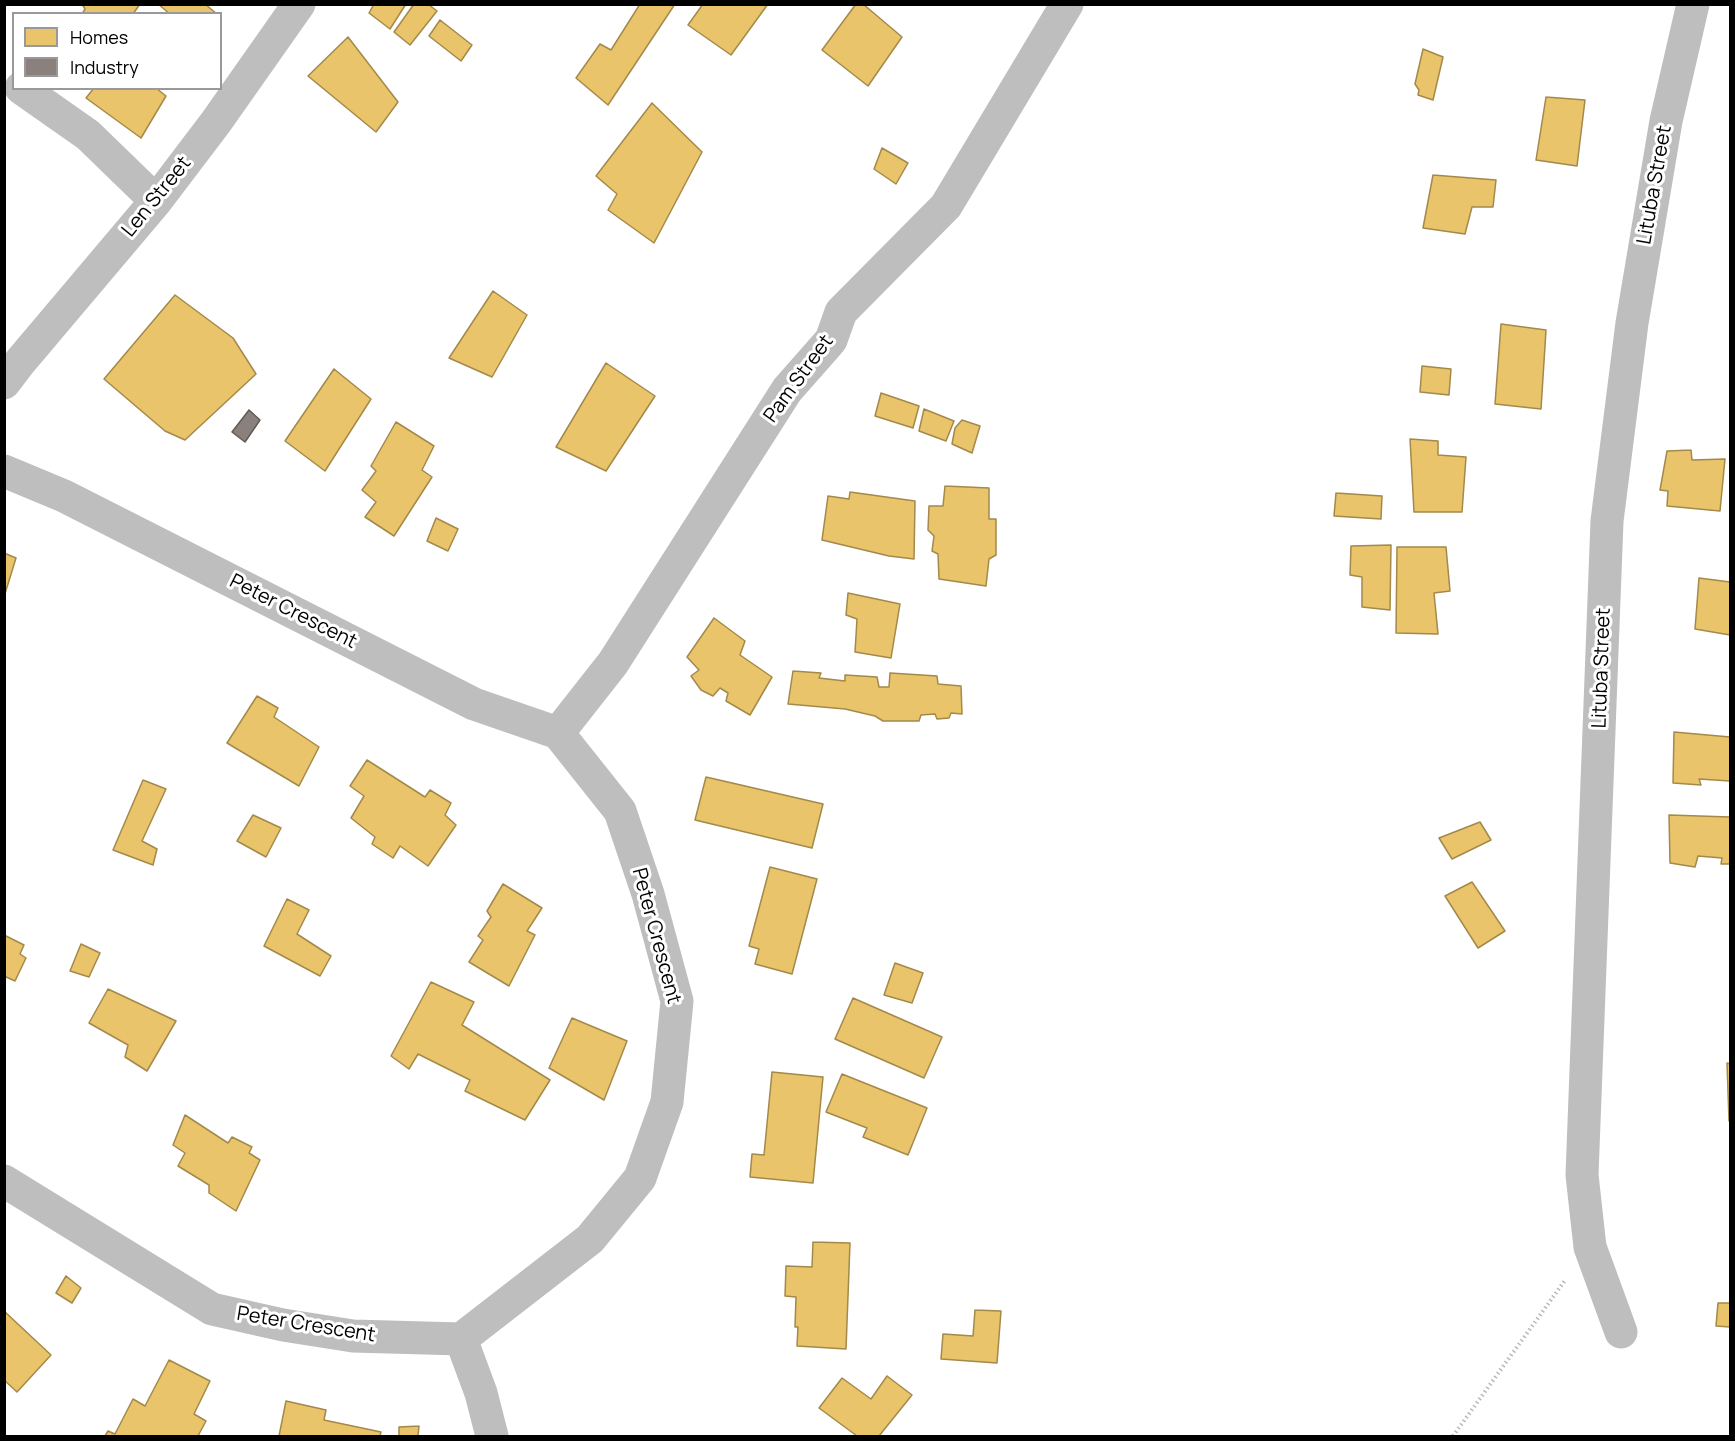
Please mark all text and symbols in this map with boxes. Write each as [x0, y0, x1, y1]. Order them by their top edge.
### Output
legend [12, 12, 222, 90]
text: Homes [70, 25, 128, 49]
text: Industry [70, 55, 139, 79]
street label: Lituba Street [1633, 124, 1677, 246]
street label: Len Street [117, 152, 197, 242]
street label: Pam Street [759, 331, 839, 427]
street label: Peter Crescent [225, 570, 361, 654]
street label: Lituba Street [1588, 607, 1616, 729]
street label: Peter Crescent [626, 865, 686, 1007]
street label: Peter Crescent [235, 1302, 377, 1348]

